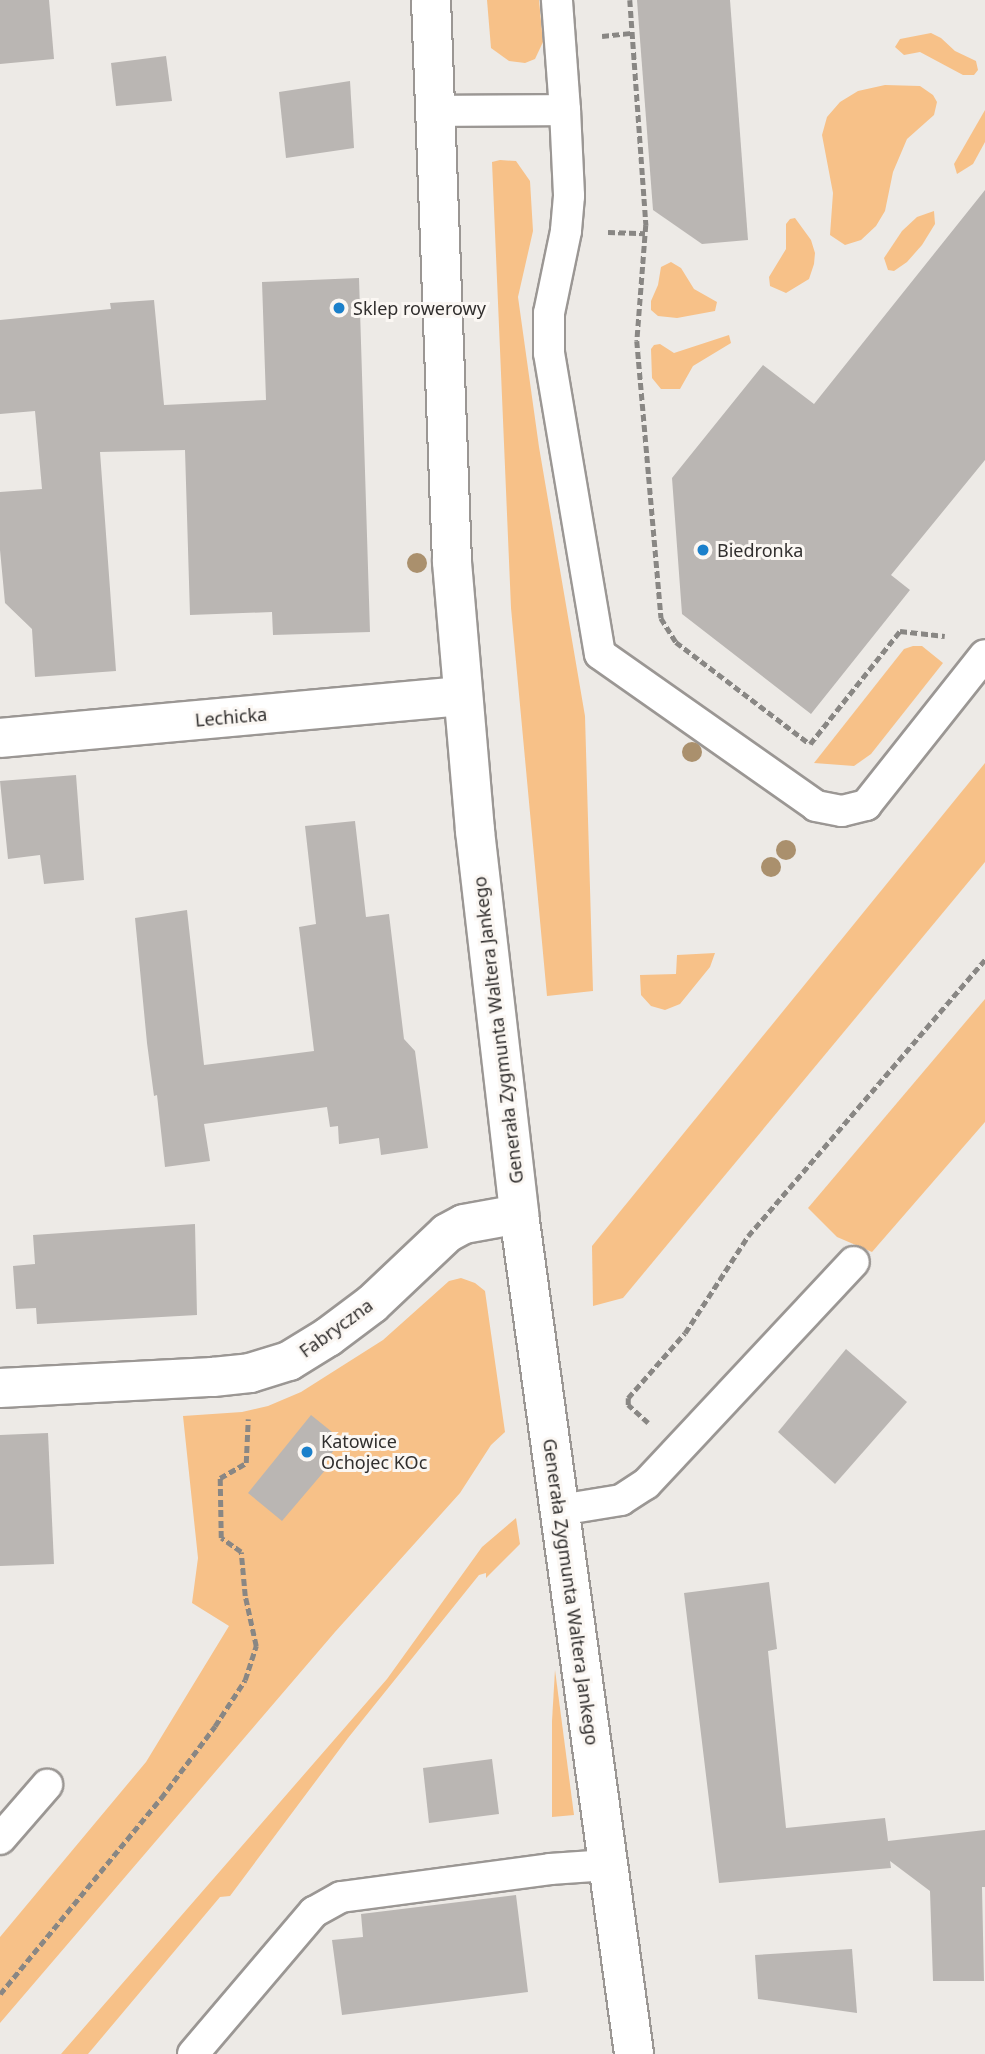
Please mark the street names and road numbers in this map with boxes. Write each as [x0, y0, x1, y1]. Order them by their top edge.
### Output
street label: Lechicka [194, 703, 268, 731]
street label: Generała Zygmunta Waltera Jankego [468, 875, 528, 1185]
street label: Fabryczna [295, 1294, 377, 1362]
street label: Generała Zygmunta Waltera Jankego [539, 1437, 603, 1747]

